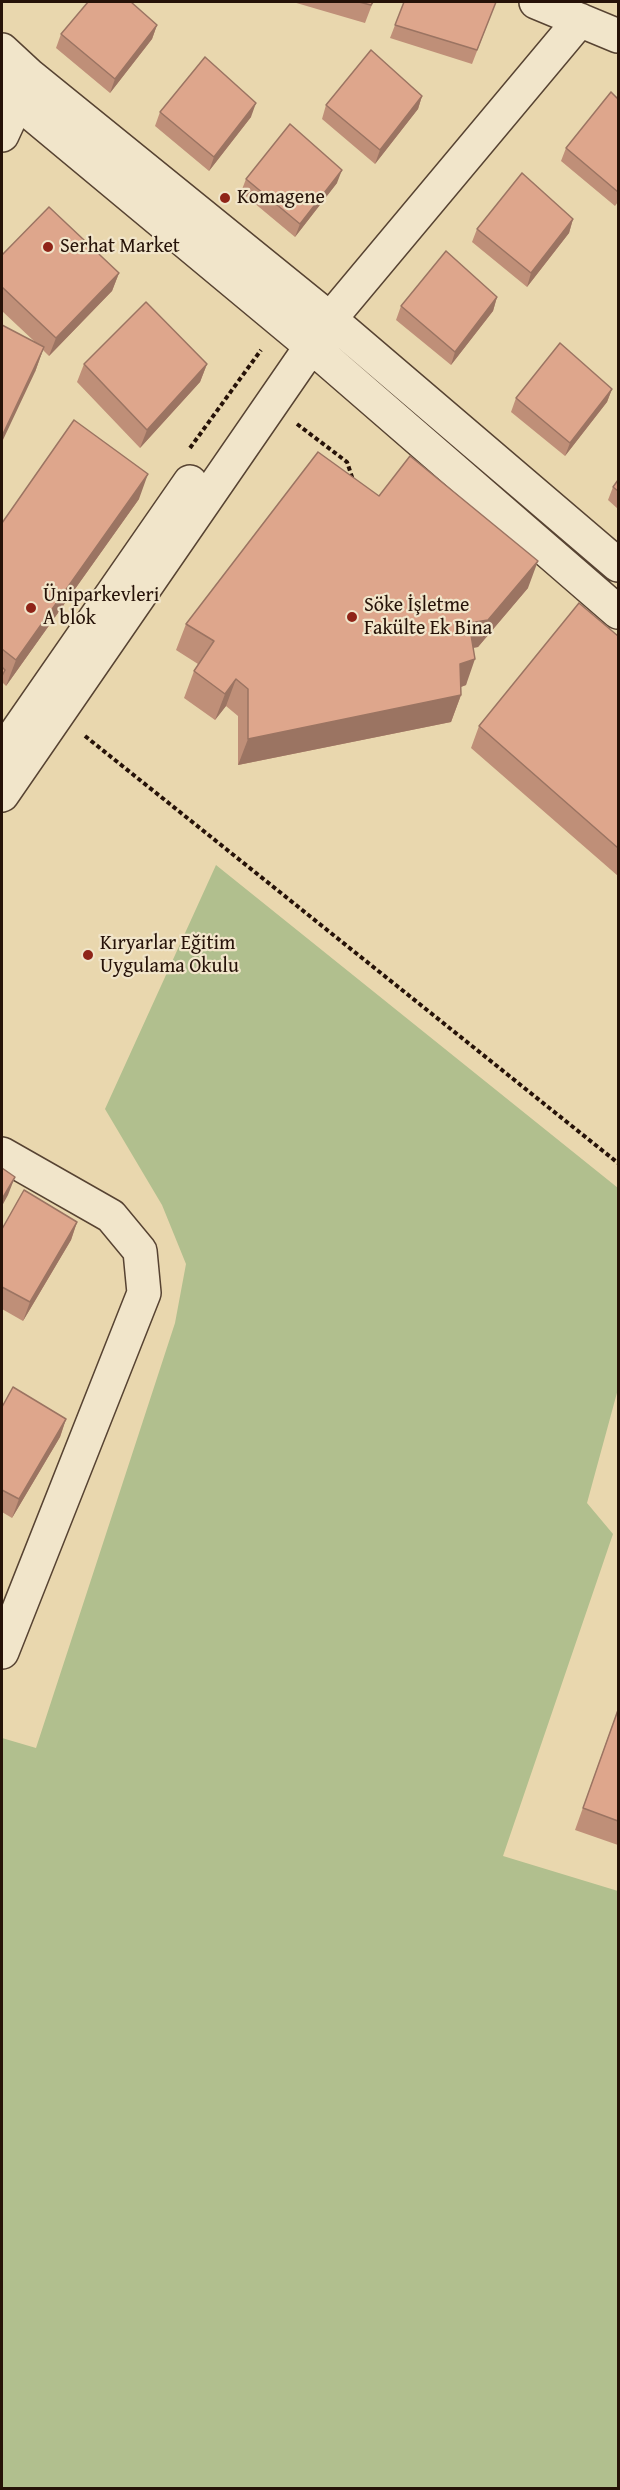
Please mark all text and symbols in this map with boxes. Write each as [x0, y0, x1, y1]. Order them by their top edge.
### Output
place label: Komagene [237, 186, 325, 210]
marker: Komagene [218, 191, 232, 205]
place label: Serhat Market [60, 235, 180, 259]
marker: Serhat Market [41, 240, 55, 254]
place label: Üniparkevleri A blok [43, 584, 159, 631]
place label: Söke İşletme Fakülte Ek Bina [364, 594, 492, 641]
marker: Üniparkevleri A blok [24, 601, 38, 615]
marker: Söke İşletme Fakülte Ek Bina [345, 610, 359, 624]
place label: Kıryarlar Eğitim Uygulama Okulu [100, 932, 239, 979]
marker: Kıryarlar Eğitim Uygulama Okulu [81, 948, 95, 962]

